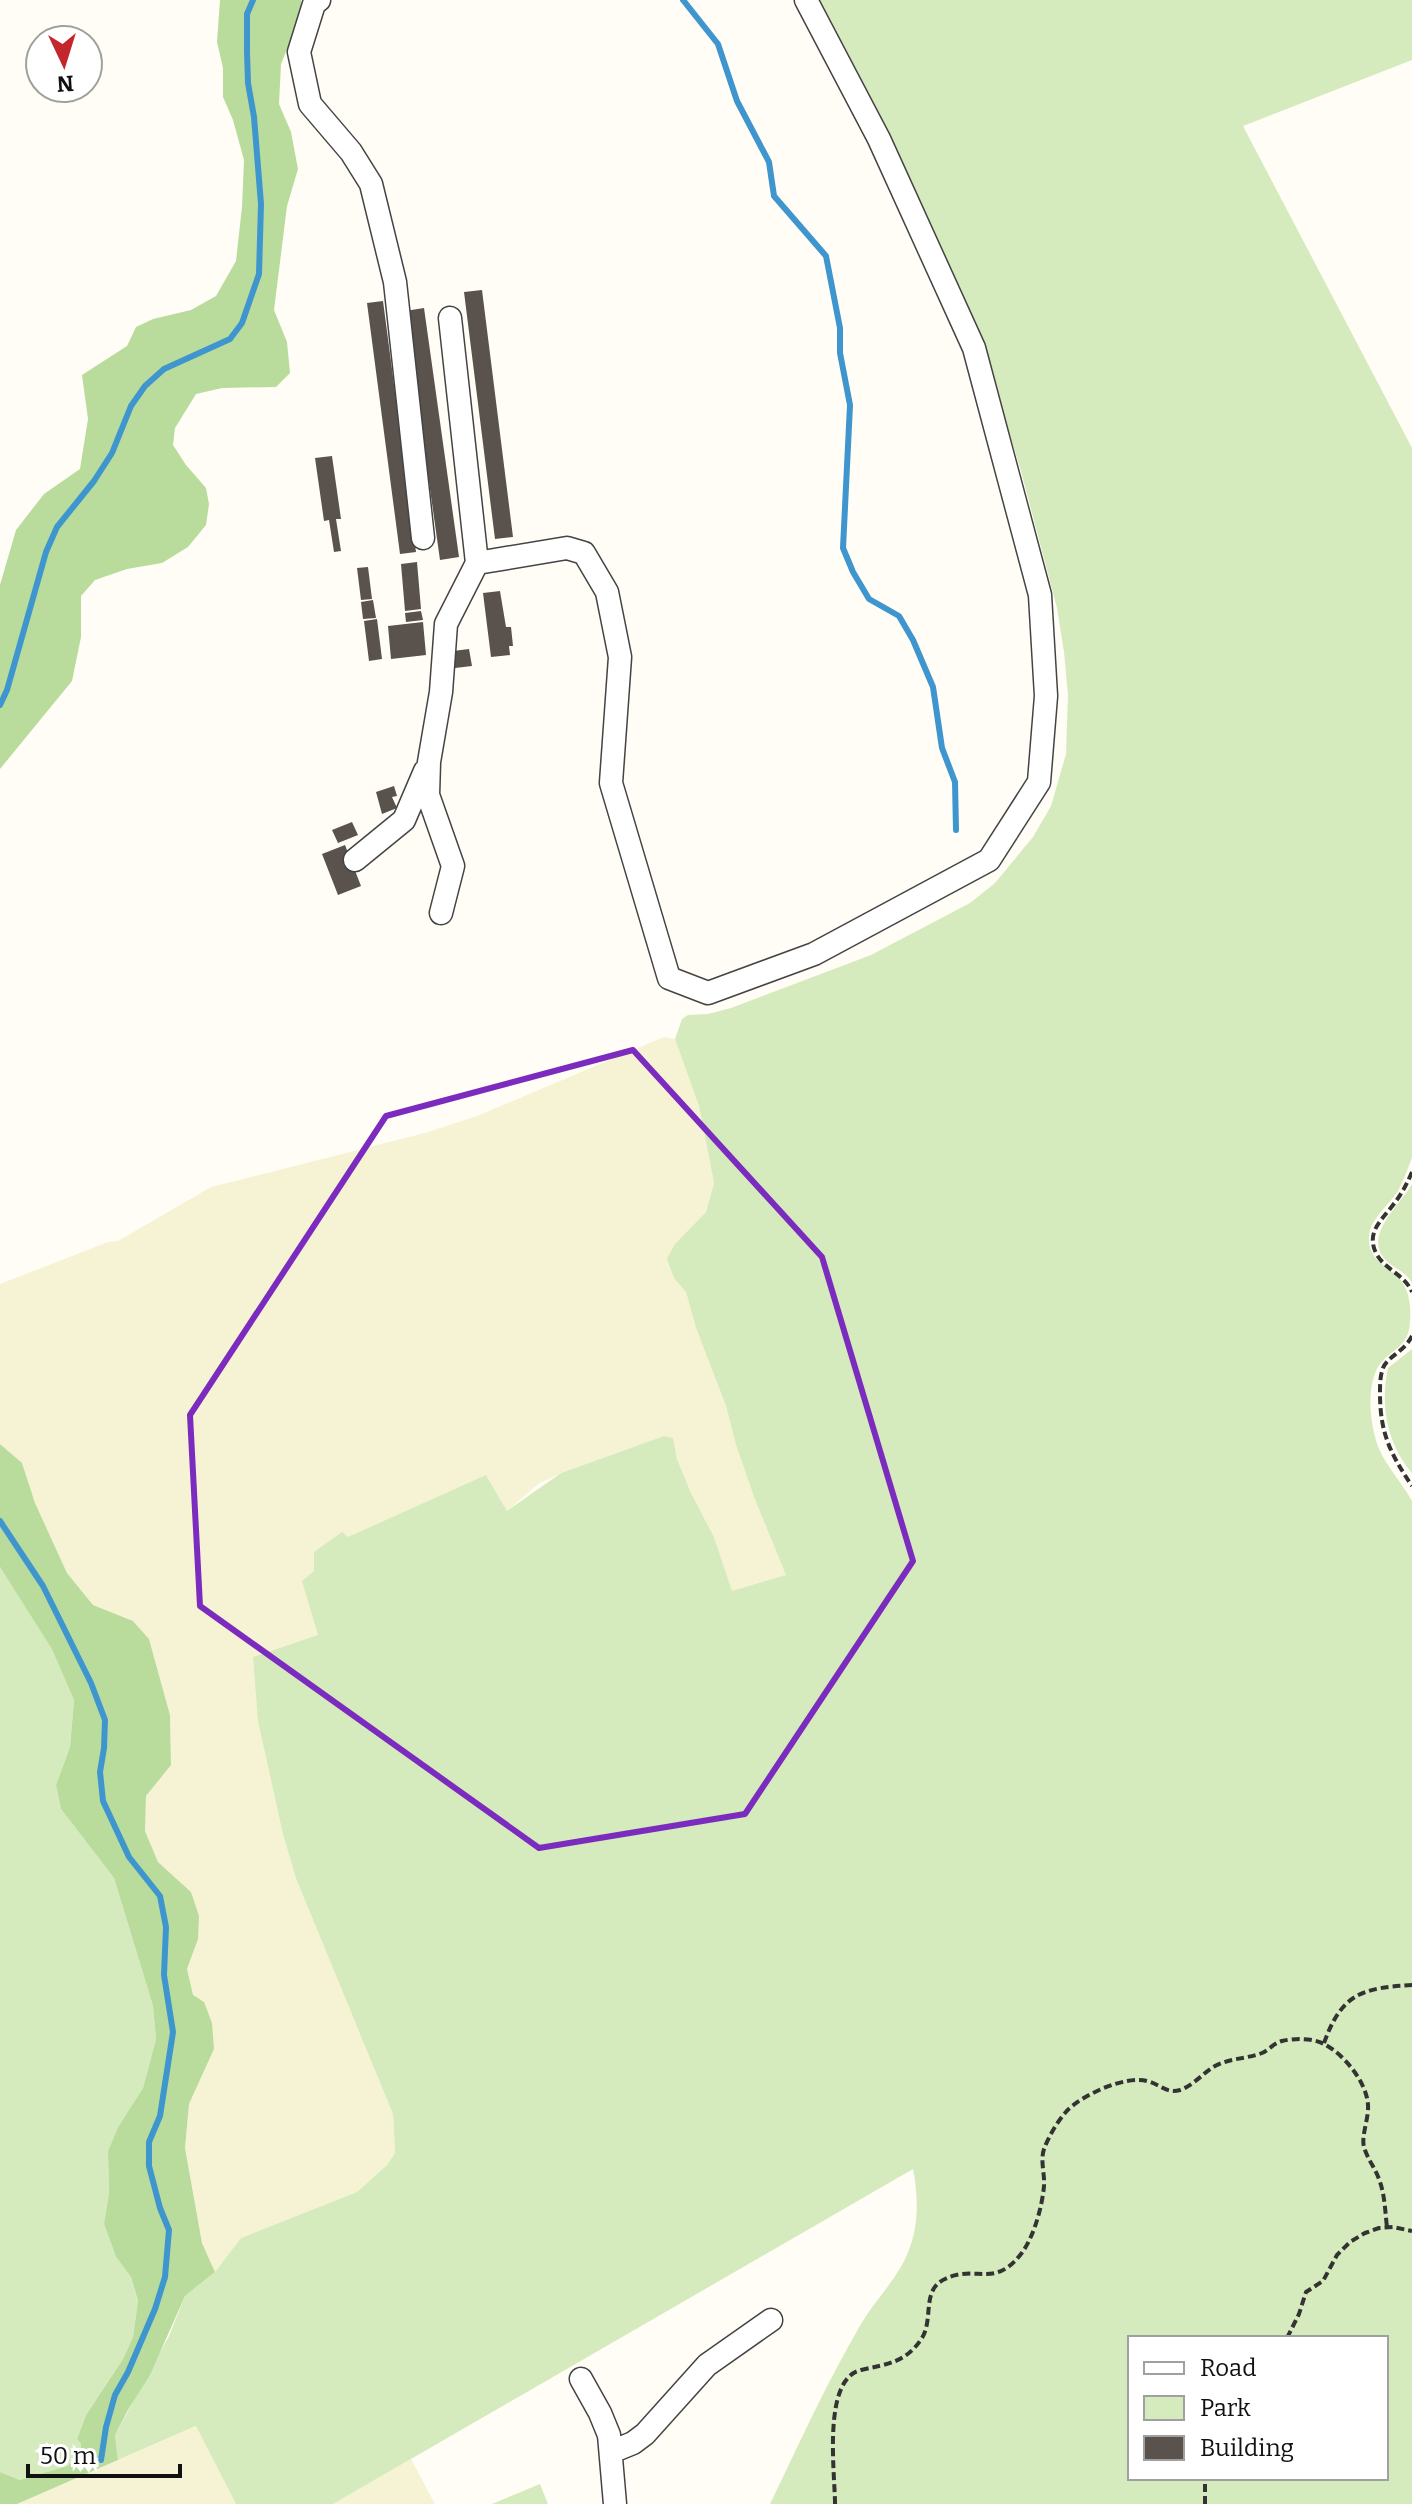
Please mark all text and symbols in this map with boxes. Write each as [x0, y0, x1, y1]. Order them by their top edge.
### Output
north arrow [24, 24, 104, 104]
text: N [56, 69, 75, 98]
legend [1128, 2336, 1388, 2480]
text: Road [1200, 2354, 1256, 2382]
text: Park [1200, 2394, 1251, 2422]
scale bar [28, 2428, 180, 2478]
text: Building [1200, 2434, 1294, 2462]
text: 50 m [40, 2442, 96, 2470]

